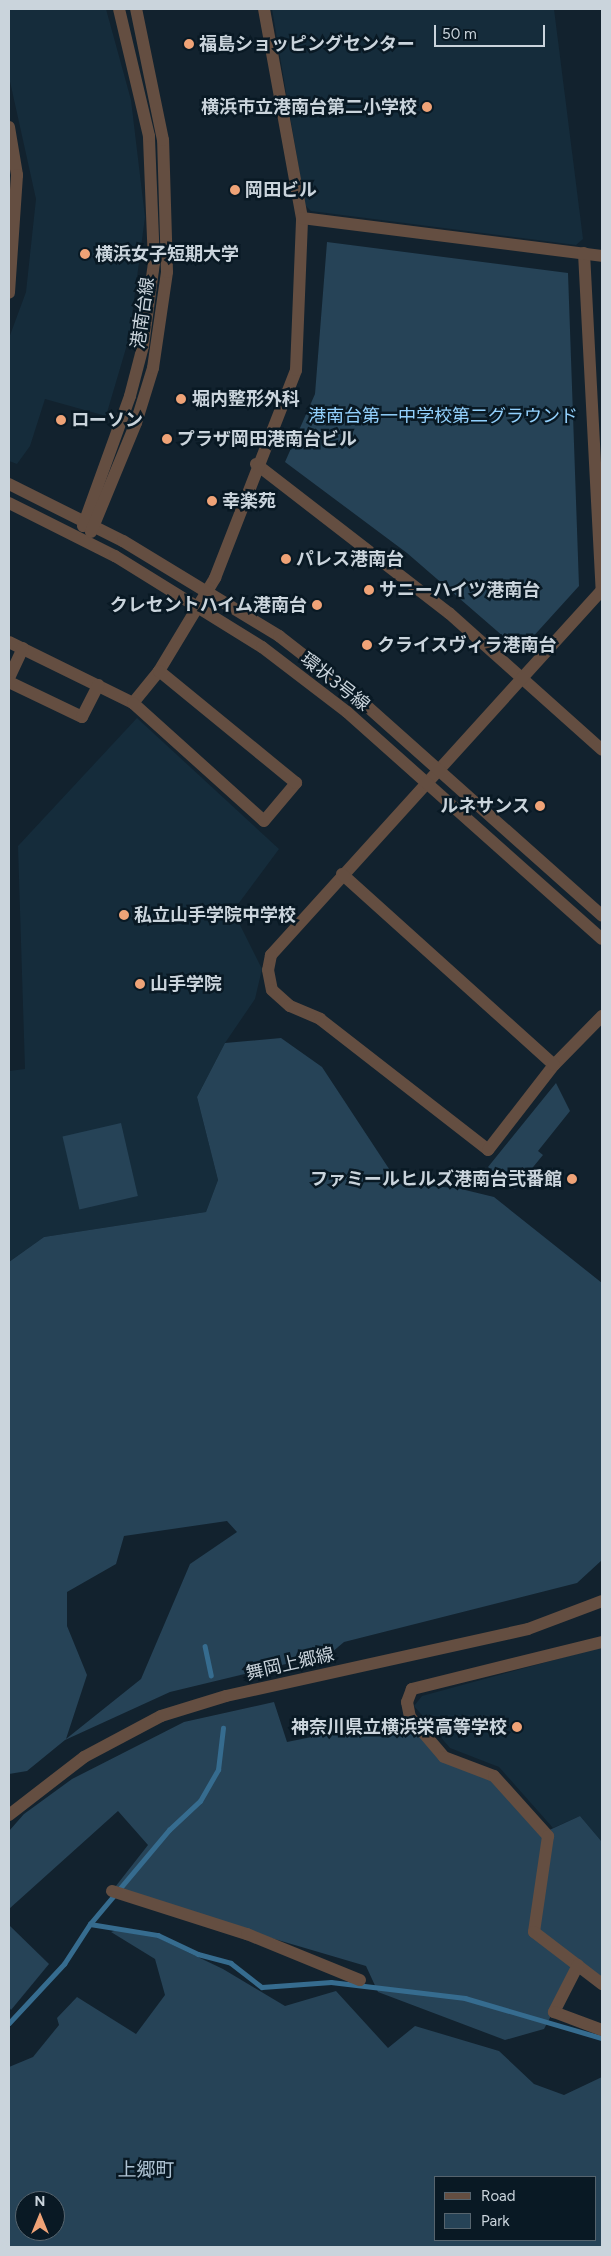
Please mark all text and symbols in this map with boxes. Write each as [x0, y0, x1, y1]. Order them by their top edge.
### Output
scale bar [436, 15, 547, 47]
text: 50 m [442, 25, 477, 43]
place label: 福島ショッピングセンター [199, 33, 415, 55]
marker: 福島ショッピングセンター [183, 38, 195, 50]
place label: 横浜市立港南台第二小学校 [201, 96, 417, 118]
marker: 横浜市立港南台第二小学校 [421, 101, 433, 113]
place label: 岡田ビル [245, 179, 317, 201]
marker: 岡田ビル [229, 184, 241, 196]
place label: 横浜女子短期大学 [95, 243, 239, 265]
marker: 横浜女子短期大学 [79, 248, 91, 260]
street label: 港南台線 [127, 276, 159, 350]
place label: 堀内整形外科 [192, 388, 300, 410]
marker: 堀内整形外科 [174, 392, 188, 406]
park label: 港南台第一中学校第二グラウンド [308, 405, 578, 427]
place label: ローソン [71, 409, 143, 431]
marker: ローソン [55, 414, 67, 426]
place label: プラザ岡田港南台ビル [177, 428, 357, 450]
marker: プラザ岡田港南台ビル [161, 433, 173, 445]
place label: 幸楽苑 [222, 490, 276, 512]
marker: 幸楽苑 [206, 495, 218, 507]
place label: パレス港南台 [296, 548, 404, 570]
marker: パレス港南台 [280, 553, 292, 565]
place label: サニーハイツ港南台 [379, 579, 541, 601]
marker: サニーハイツ港南台 [363, 584, 375, 596]
place label: クレセントハイム港南台 [109, 594, 307, 616]
marker: クレセントハイム港南台 [311, 599, 323, 611]
place label: クライスヴィラ港南台 [377, 634, 557, 656]
marker: クライスヴィラ港南台 [361, 639, 373, 651]
street label: 環状3号線 [296, 648, 374, 716]
place label: ルネサンス [440, 795, 530, 817]
marker: ルネサンス [534, 800, 546, 812]
place label: 私立山手学院中学校 [134, 904, 296, 926]
marker: 私立山手学院中学校 [118, 909, 130, 921]
place label: 山手学院 [150, 973, 222, 995]
marker: 山手学院 [134, 978, 146, 990]
place label: ファミールヒルズ港南台弐番館 [310, 1168, 562, 1190]
marker: ファミールヒルズ港南台弐番館 [566, 1173, 578, 1185]
street label: 舞岡上郷線 [244, 1643, 336, 1685]
place label: 神奈川県立横浜栄高等学校 [291, 1716, 507, 1738]
marker: 神奈川県立横浜栄高等学校 [511, 1721, 523, 1733]
district label: 上郷町 [118, 2159, 174, 2181]
legend [434, 2176, 596, 2241]
text: Road [481, 2187, 516, 2205]
north arrow [15, 2191, 65, 2241]
text: N [35, 2193, 45, 2210]
text: Park [481, 2212, 510, 2230]

